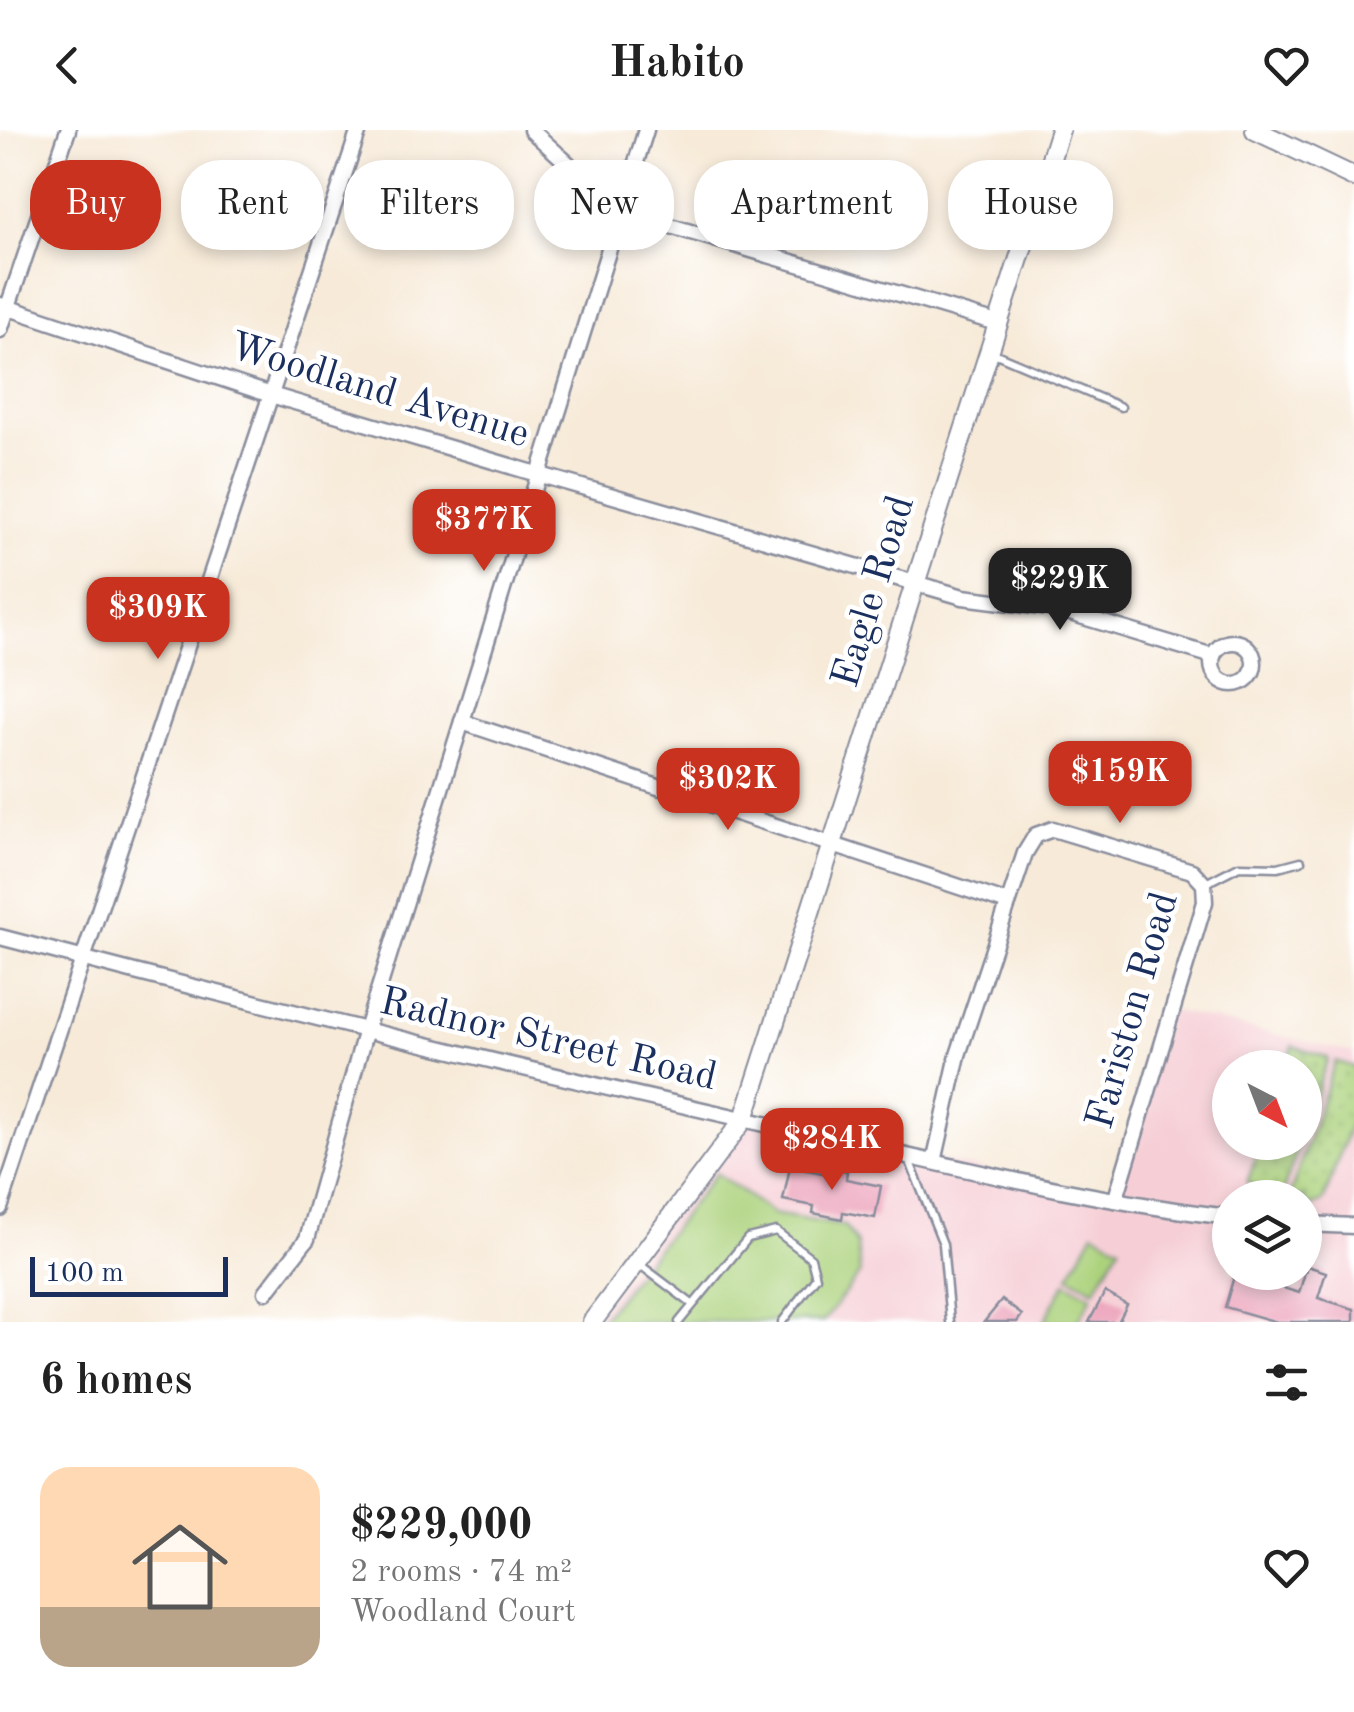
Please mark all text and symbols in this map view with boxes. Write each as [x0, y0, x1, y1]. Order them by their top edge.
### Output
icon: back [40, 38, 95, 93]
icon: heart [1259, 38, 1314, 93]
text: Habito [609, 42, 745, 87]
chip: Buy [30, 160, 161, 250]
chip: Rent [181, 160, 324, 250]
chip: Filters [344, 160, 514, 250]
chip: New [534, 160, 674, 250]
chip: Apartment [694, 160, 928, 250]
chip: House [948, 160, 1113, 250]
street label: Woodland Avenue [225, 327, 533, 457]
pin: $377K [414, 489, 554, 574]
street label: Eagle Road [827, 491, 923, 693]
text: $377K [435, 505, 533, 537]
pin: $229K [990, 548, 1130, 633]
text: $229K [1011, 564, 1109, 596]
pin: $309K [88, 577, 228, 662]
text: $309K [109, 593, 207, 625]
pin: $159K [1050, 741, 1190, 826]
pin: $302K [658, 748, 798, 833]
text: $159K [1071, 757, 1169, 789]
text: $302K [679, 764, 777, 796]
street label: Fariston Road [1081, 888, 1187, 1134]
street label: Radnor Street Road [376, 983, 720, 1099]
north arrow [1212, 1050, 1322, 1160]
map controls [1212, 1050, 1322, 1290]
pin: $284K [762, 1108, 902, 1193]
text: $284K [783, 1124, 881, 1156]
button: layers [1212, 1180, 1322, 1290]
scale bar [30, 1252, 228, 1296]
text: 100 m [45, 1260, 124, 1288]
icon: filters [1259, 1355, 1314, 1410]
text: 6 homes [40, 1361, 192, 1403]
text: $229,000 [350, 1506, 532, 1548]
icon: home [120, 1507, 240, 1627]
icon: heart [1259, 1540, 1314, 1595]
text: 2 rooms · 74 m² [350, 1557, 572, 1589]
text: Woodland Court [350, 1597, 576, 1629]

